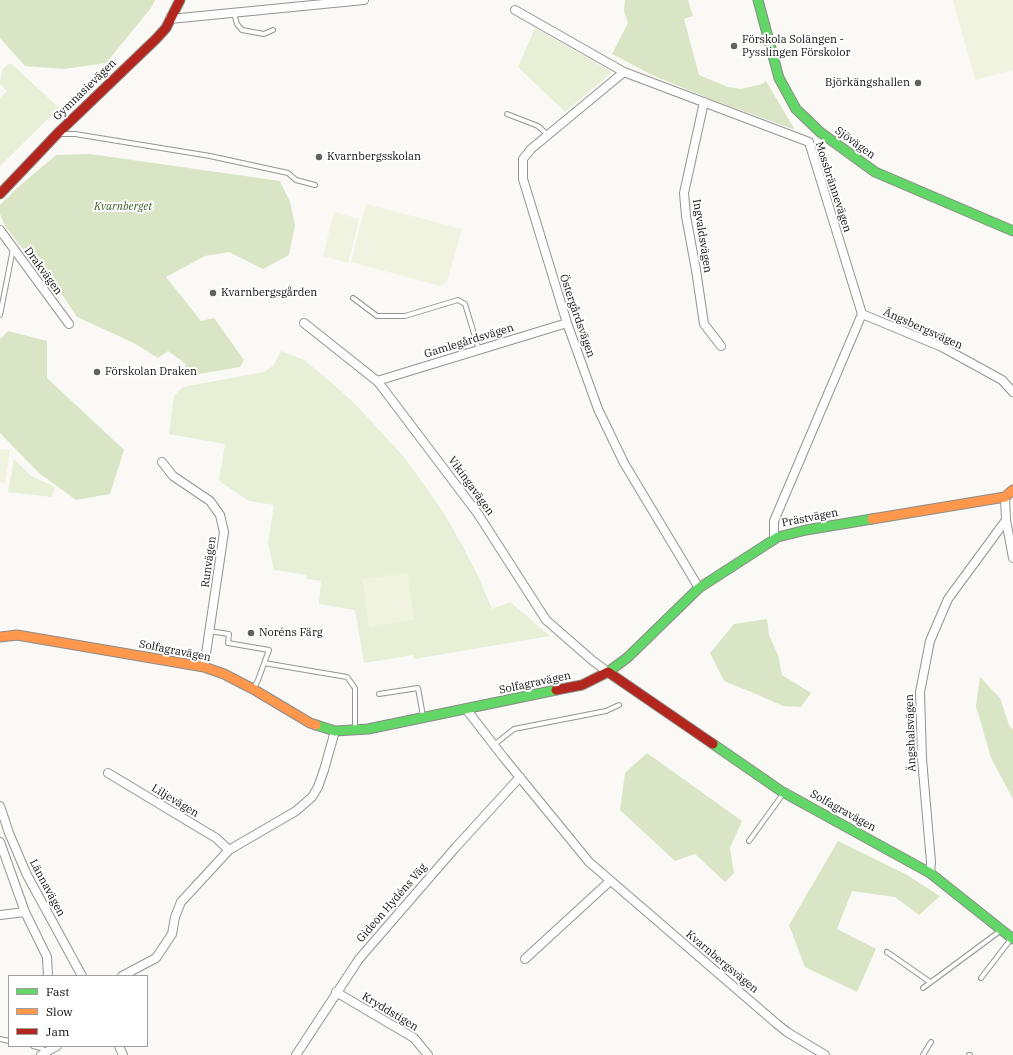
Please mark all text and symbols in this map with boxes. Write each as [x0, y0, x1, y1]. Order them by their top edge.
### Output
place label: Förskola Solängen - Pysslingen Förskolor [742, 33, 850, 59]
marker: Förskola Solängen - Pysslingen Förskolor [729, 41, 739, 51]
street label: Gymnasievägen [51, 57, 119, 123]
place label: Björkängshallen [825, 76, 910, 90]
marker: Björkängshallen [913, 78, 923, 88]
street label: Sjövägen [832, 124, 878, 162]
street label: Mossbrännevägen [812, 140, 854, 234]
place label: Kvarnbergsskolan [327, 150, 421, 164]
marker: Kvarnbergsskolan [314, 152, 324, 162]
street label: Ingvaldsvägen [690, 198, 714, 274]
park label: Kvarnberget [94, 200, 152, 214]
street label: Drakvägen [21, 245, 65, 297]
street label: Östergårdsvägen [557, 273, 597, 359]
place label: Kvarnbergsgården [221, 286, 317, 300]
marker: Kvarnbergsgården [208, 288, 218, 298]
street label: Ängsbergsvägen [881, 306, 965, 352]
street label: Gamlegårdsvägen [423, 321, 515, 361]
place label: Förskolan Draken [105, 365, 197, 379]
marker: Förskolan Draken [92, 367, 102, 377]
street label: Vikingavägen [445, 454, 497, 518]
street label: Prästvägen [781, 506, 839, 530]
street label: Runvägen [199, 536, 219, 588]
place label: Noréns Färg [259, 626, 323, 640]
marker: Noréns Färg [246, 628, 256, 638]
street label: Solfagravägen [138, 638, 212, 664]
street label: Solfagravägen [498, 669, 572, 697]
street label: Ängshalsvägen [903, 694, 919, 772]
street label: Liljevägen [149, 782, 201, 820]
street label: Solfagravägen [808, 788, 878, 834]
street label: Lännavägen [26, 857, 68, 919]
street label: Gideon Hydéns Väg [354, 861, 430, 945]
street label: Kvarnbergsvägen [683, 928, 761, 996]
legend [8, 975, 148, 1047]
text: Fast [46, 984, 70, 999]
street label: Kryddstigen [359, 990, 421, 1034]
text: Slow [46, 1004, 73, 1019]
text: Jam [46, 1024, 69, 1039]

